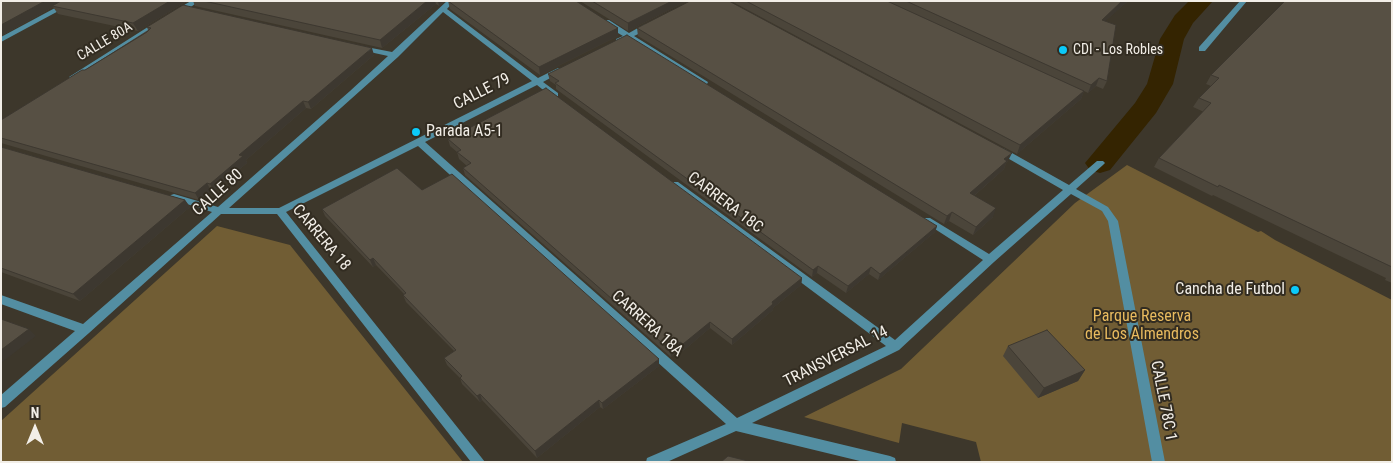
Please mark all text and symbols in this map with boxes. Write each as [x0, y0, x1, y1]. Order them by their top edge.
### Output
street label: CALLE 80A [74, 19, 136, 65]
place label: CDI - Los Robles [1073, 42, 1163, 58]
marker: CDI - Los Robles [1057, 44, 1069, 56]
street label: CALLE 79 [450, 70, 514, 114]
place label: Parada A5-1 [426, 122, 503, 142]
marker: Parada A5-1 [410, 126, 422, 138]
street label: CALLE 80 [189, 165, 247, 221]
street label: CARRERA 18C [683, 168, 767, 238]
street label: CARRERA 18 [288, 201, 354, 275]
place label: Cancha de Futbol [1175, 280, 1285, 300]
marker: Cancha de Futbol [1289, 284, 1301, 296]
street label: CARRERA 18A [607, 287, 687, 361]
park label: Parque Reserva de Los Almendros [1085, 307, 1199, 345]
street label: TRANSVERSAL 14 [781, 323, 891, 391]
street label: CALLE 78C 1 [1146, 359, 1180, 443]
north arrow [10, 403, 60, 453]
text: N [31, 405, 39, 421]

